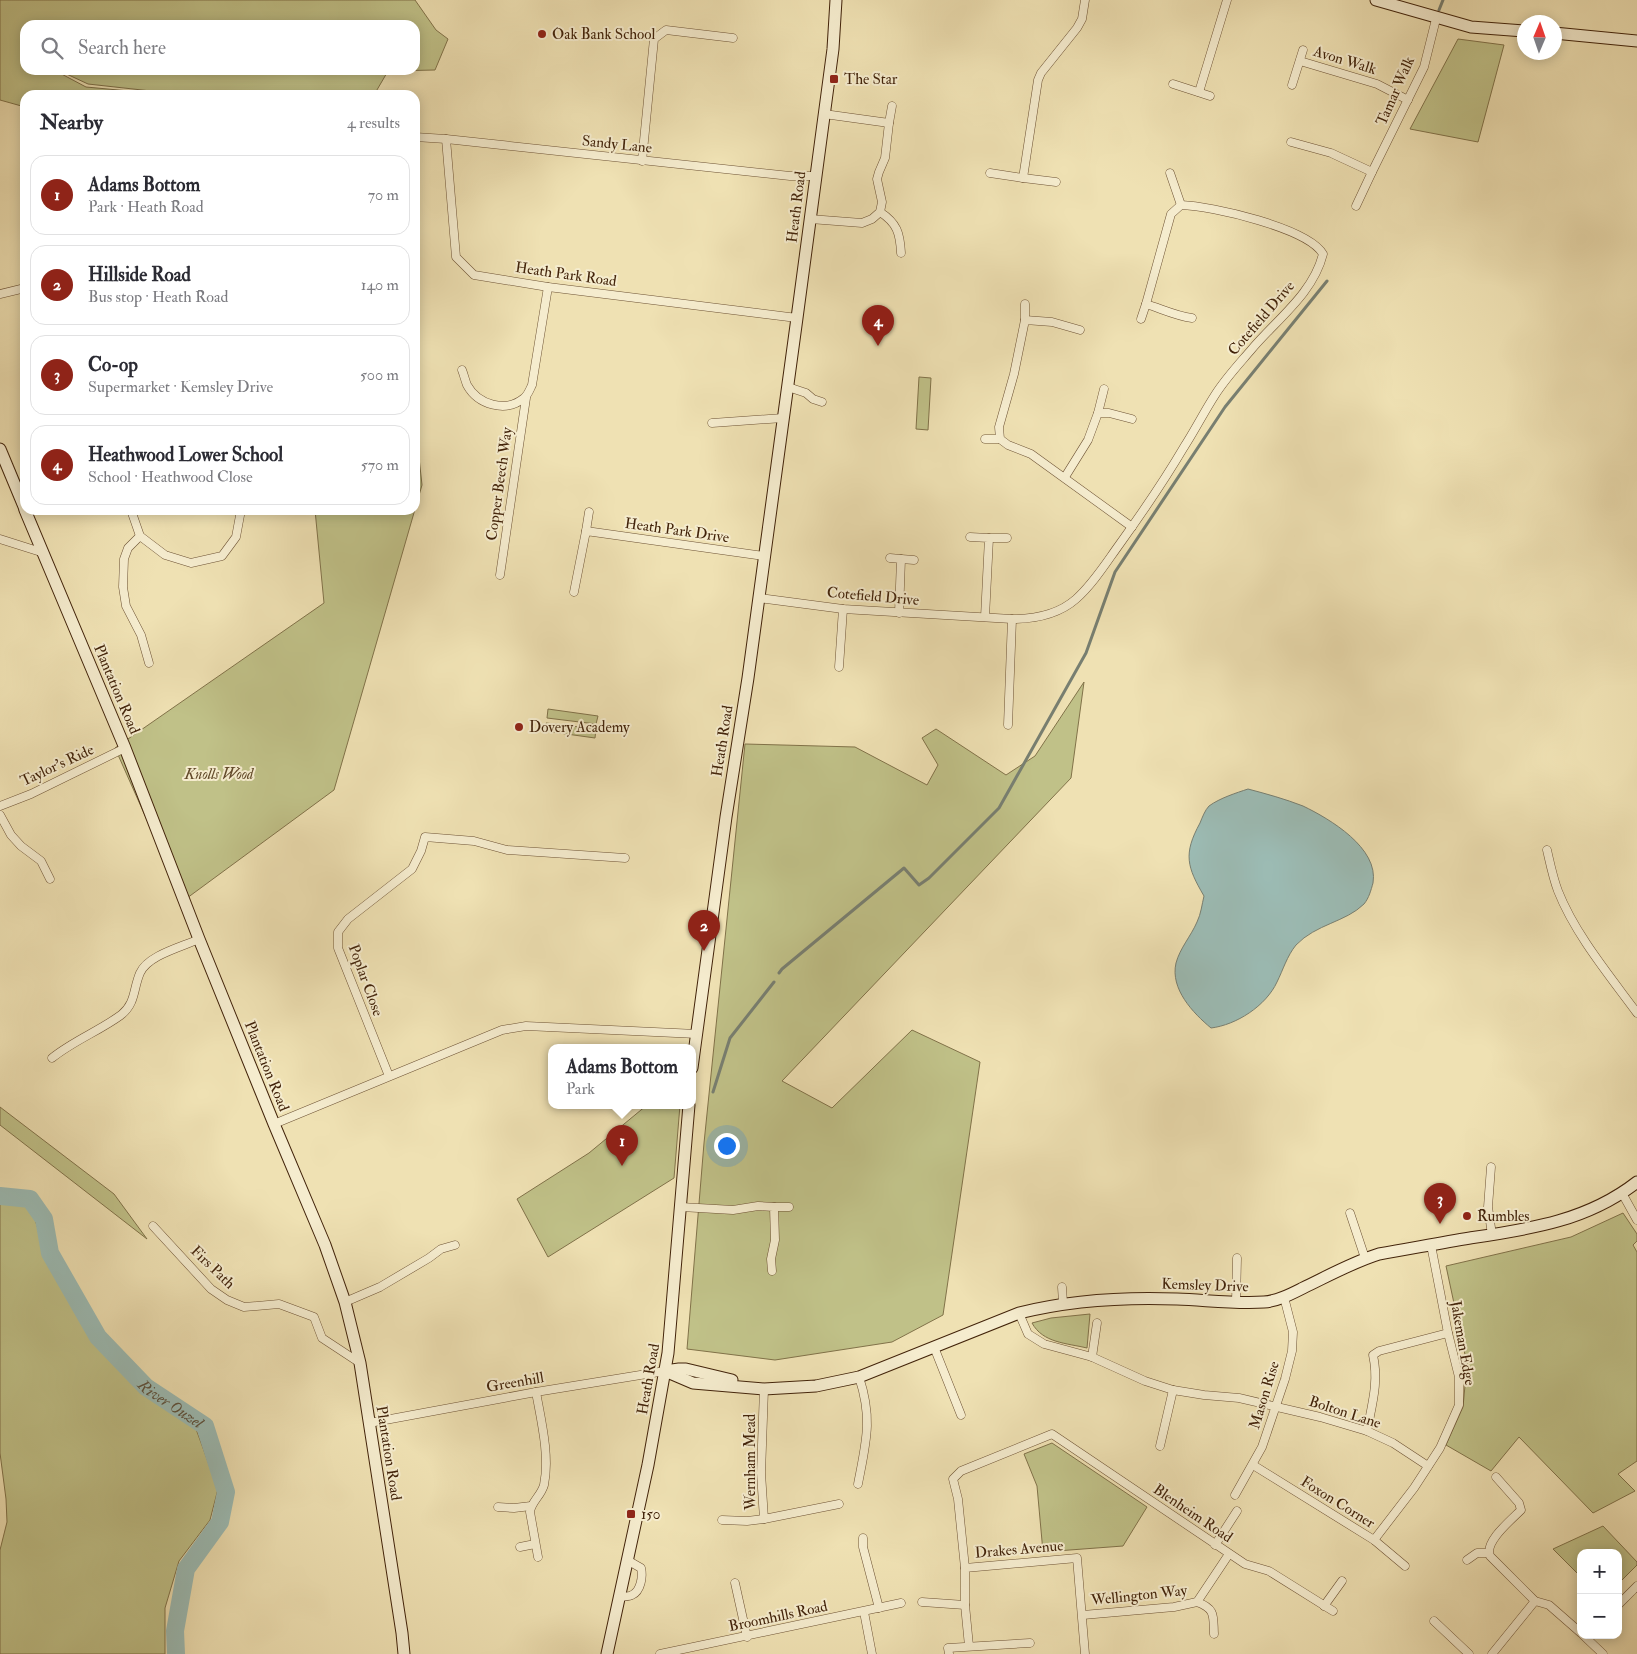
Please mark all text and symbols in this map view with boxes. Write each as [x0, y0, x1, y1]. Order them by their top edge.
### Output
north arrow [1517, 15, 1562, 60]
search box [20, 20, 420, 75]
place label: Oak Bank School [552, 25, 655, 44]
marker: Oak Bank School [536, 28, 548, 40]
icon: search [38, 34, 66, 62]
text: Search here [78, 36, 166, 60]
street label: Avon Walk [1310, 42, 1379, 79]
street label: Tamar Walk [1372, 54, 1419, 129]
place label: The Star [844, 70, 898, 89]
marker: The Star [828, 73, 840, 85]
text: Nearby [40, 109, 103, 136]
text: 4 results [347, 113, 400, 133]
street label: Sandy Lane [581, 131, 653, 158]
street label: Heath Road [783, 170, 810, 244]
text: Adams Bottom [88, 173, 200, 197]
text: 1 [54, 185, 60, 205]
text: 70 m [368, 185, 399, 205]
text: Park · Heath Road [88, 197, 204, 217]
street label: Heath Park Road [514, 258, 618, 291]
text: Hillside Road [88, 263, 191, 287]
text: 2 [53, 275, 61, 295]
text: 140 m [361, 275, 399, 295]
street label: Cotefield Drive [1224, 277, 1299, 359]
text: Bus stop · Heath Road [88, 287, 229, 307]
pin: 4 [862, 305, 894, 346]
text: Co-op [88, 353, 138, 377]
text: 3 [54, 365, 60, 385]
text: 500 m [360, 365, 399, 385]
text: Supermarket · Kemsley Drive [88, 377, 273, 397]
street label: Copper Beech Way [482, 426, 518, 542]
text: Heathwood Lower School [88, 443, 283, 467]
text: 4 [53, 455, 61, 475]
text: 570 m [361, 455, 399, 475]
text: School · Heathwood Close [88, 467, 253, 487]
street label: Heath Park Drive [623, 514, 730, 547]
street label: Cotefield Drive [826, 583, 920, 610]
street label: Plantation Road [89, 641, 144, 738]
street label: Heath Road [707, 704, 738, 778]
place label: Dovery Academy [529, 718, 630, 737]
marker: Dovery Academy [513, 721, 525, 733]
street label: Taylor's Ride [17, 740, 97, 791]
park label: Knolls Wood [184, 765, 255, 784]
pin: 2 [688, 910, 720, 951]
street label: Poplar Close [343, 942, 387, 1019]
street label: Plantation Road [240, 1018, 293, 1115]
popup [548, 1044, 696, 1109]
text: Adams Bottom [566, 1055, 678, 1079]
text: Park [566, 1079, 595, 1099]
pin: 1 [606, 1125, 638, 1166]
your location [714, 1133, 740, 1159]
pin: 3 [1424, 1183, 1456, 1224]
place label: Rumbles [1477, 1207, 1529, 1226]
marker: Rumbles [1461, 1210, 1473, 1222]
street label: Firs Path [186, 1242, 239, 1293]
street label: Kemsley Drive [1161, 1274, 1249, 1297]
street label: Jakeman Edge [1445, 1298, 1479, 1387]
street label: Heath Road [633, 1341, 664, 1416]
street label: Mason Rise [1245, 1359, 1284, 1431]
street label: Greenhill [485, 1368, 545, 1397]
water label: River Ouzel [132, 1375, 208, 1434]
street label: Bolton Lane [1306, 1392, 1383, 1433]
street label: Plantation Road [372, 1404, 405, 1502]
street label: Wernham Mead [741, 1413, 760, 1511]
street label: Foxon Corner [1297, 1472, 1379, 1533]
street label: Blenheim Road [1149, 1480, 1237, 1547]
place label: 150 [641, 1505, 660, 1524]
marker: 150 [625, 1508, 637, 1520]
street label: Drakes Avenue [974, 1536, 1064, 1563]
map controls [1577, 1549, 1622, 1639]
button: + [1577, 1549, 1622, 1594]
street label: Wellington Way [1089, 1581, 1188, 1610]
button: − [1577, 1594, 1622, 1639]
street label: Broomhills Road [727, 1597, 830, 1636]

